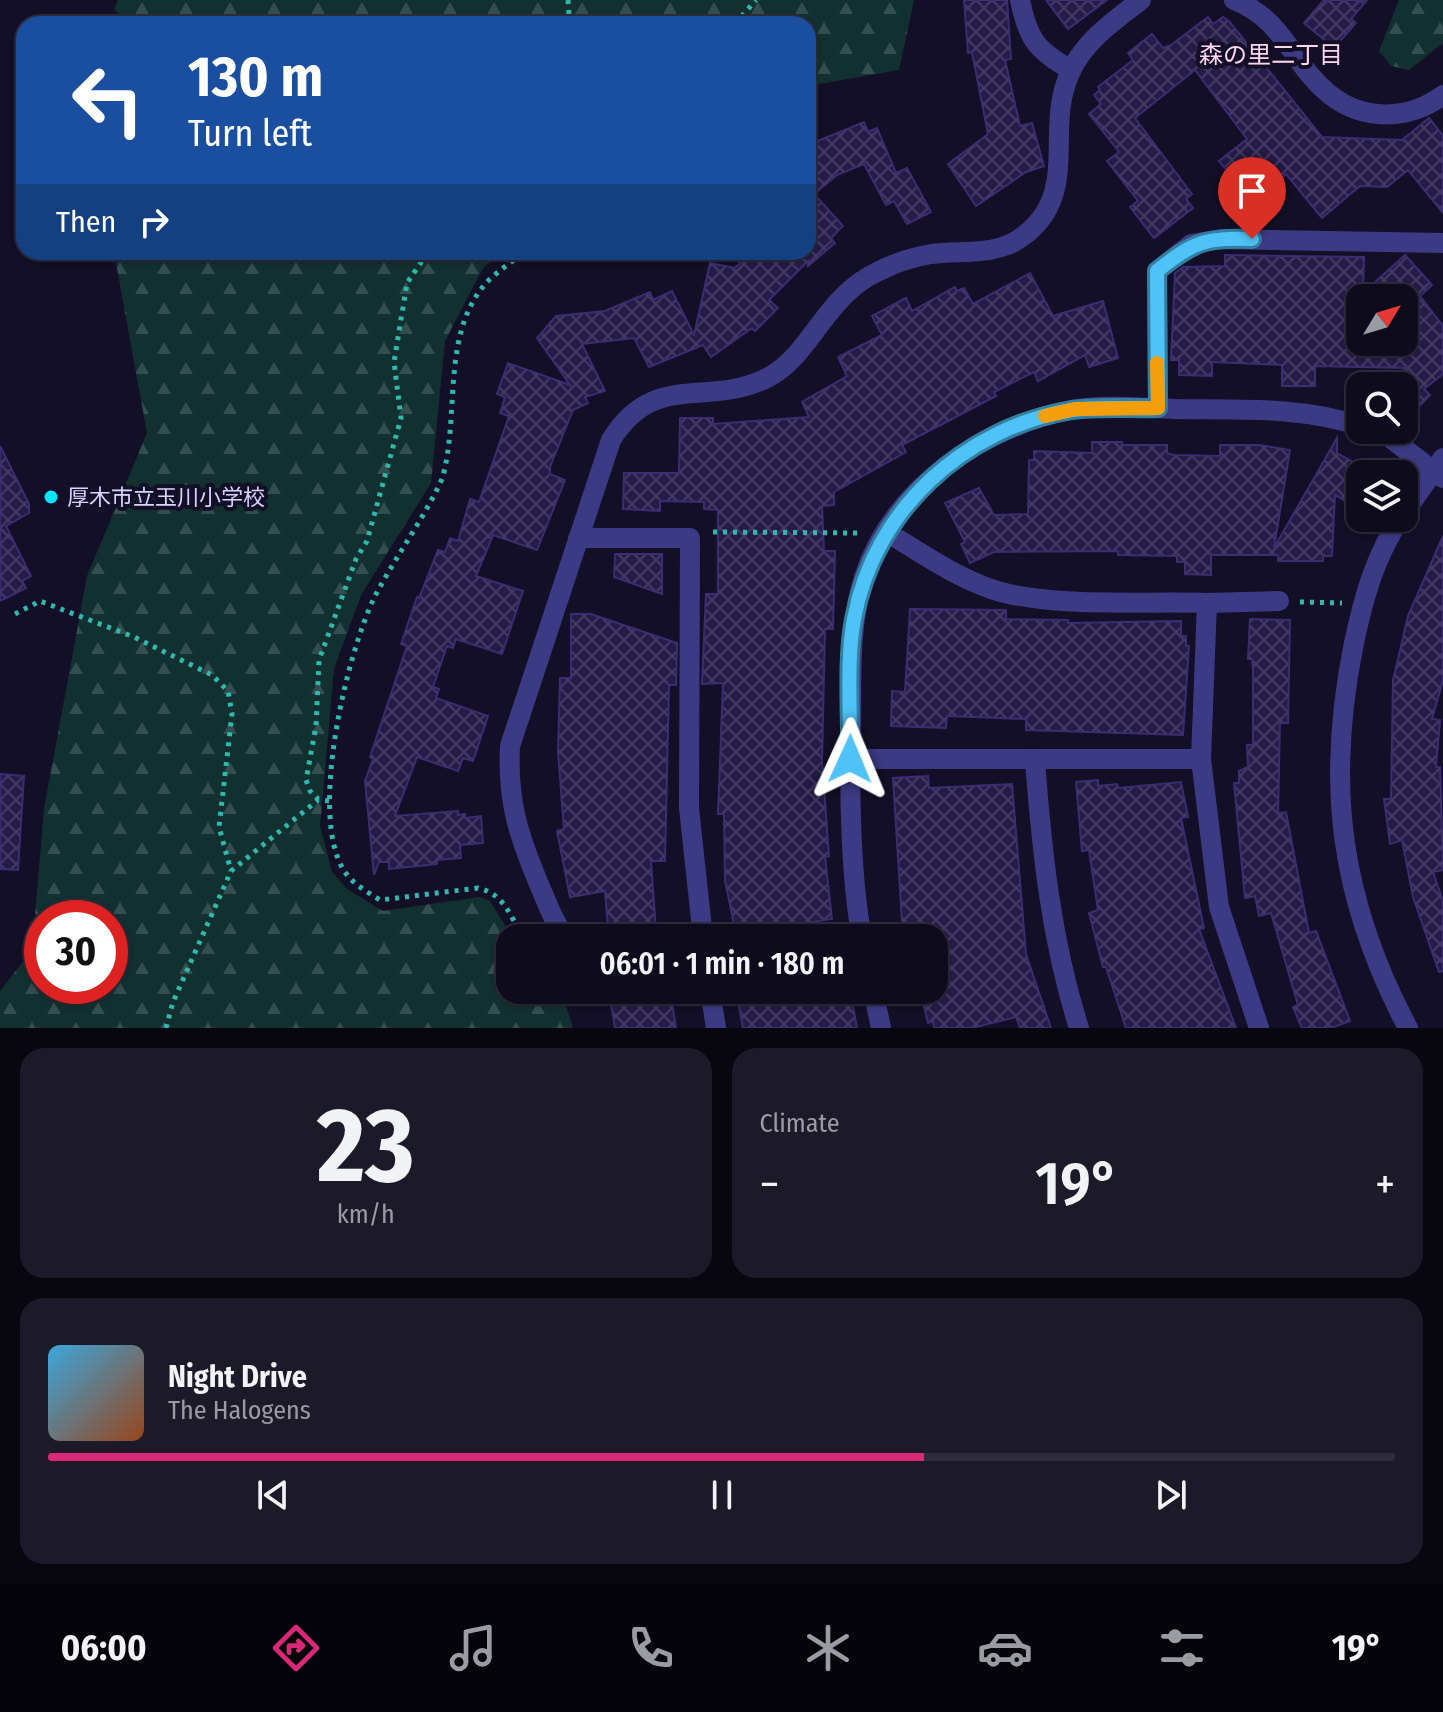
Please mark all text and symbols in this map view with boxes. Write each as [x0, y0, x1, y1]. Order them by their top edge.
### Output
district label: 森の里二丁目 [1199, 41, 1343, 69]
text: 130 m [188, 44, 323, 111]
icon: left [56, 48, 160, 152]
text: Turn left [188, 112, 312, 156]
pin [1218, 157, 1286, 239]
icon: arrive [1230, 169, 1274, 213]
icon: right [132, 200, 176, 244]
text: Then [56, 204, 116, 240]
north arrow [1346, 284, 1418, 356]
map controls [1346, 284, 1418, 532]
button: search [1346, 372, 1418, 444]
button: layers [1346, 460, 1418, 532]
place label: 厚木市立玉川小学校 [67, 484, 265, 511]
marker: 厚木市立玉川小学校 [42, 488, 60, 506]
position arrow [808, 717, 892, 801]
speed limit sign: 30 [24, 900, 128, 1004]
text: 06:01 · 1 min · 180 m [600, 946, 844, 982]
text: 23 [317, 1084, 414, 1209]
text: Climate [760, 1108, 840, 1139]
text: 19° [1035, 1148, 1119, 1220]
text: − [760, 1158, 779, 1211]
text: + [1375, 1158, 1395, 1211]
text: km/h [337, 1199, 395, 1230]
text: Night Drive [168, 1359, 307, 1395]
text: The Halogens [168, 1395, 311, 1426]
icon: previous [251, 1473, 295, 1517]
icon: pause [700, 1473, 744, 1517]
icon: next [1149, 1473, 1193, 1517]
icon: directions [268, 1620, 324, 1676]
icon: music [445, 1620, 501, 1676]
icon: phone [623, 1620, 679, 1676]
icon: climate [800, 1620, 856, 1676]
icon: car [977, 1620, 1033, 1676]
icon: filters [1154, 1620, 1210, 1676]
text: 06:00 [61, 1626, 147, 1670]
text: 19° [1332, 1626, 1382, 1670]

